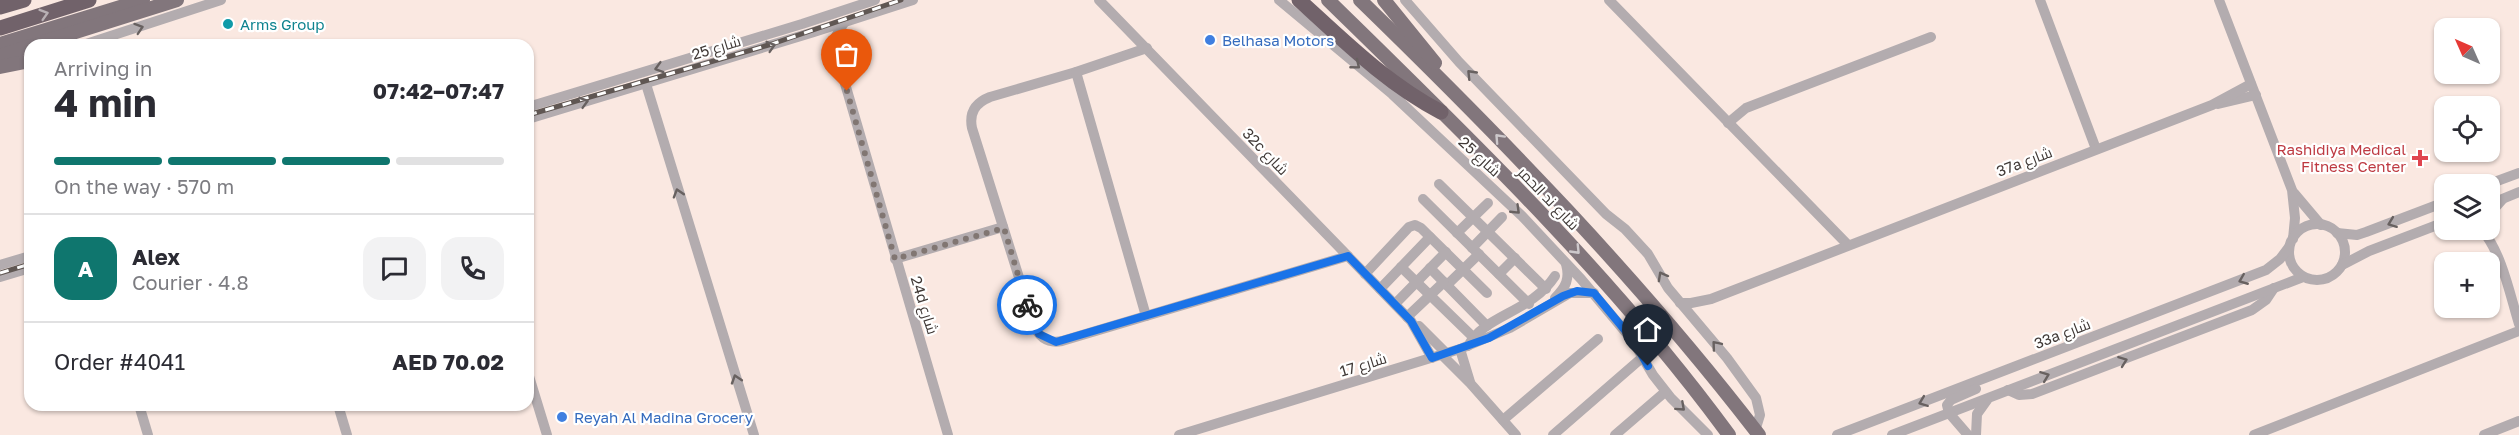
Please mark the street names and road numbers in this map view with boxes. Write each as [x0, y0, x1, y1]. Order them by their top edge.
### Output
street label: شارع 25 [689, 31, 744, 66]
street label: 32c شارع [1237, 124, 1293, 180]
street label: شارع 25 [1453, 132, 1505, 182]
street label: 37a شارع [1994, 142, 2055, 183]
street label: شارع ند الحمر [1512, 162, 1583, 235]
street label: 24d شارع [905, 274, 942, 337]
street label: 33a شارع [2031, 314, 2094, 355]
street label: شارع 17 [1337, 348, 1389, 382]

